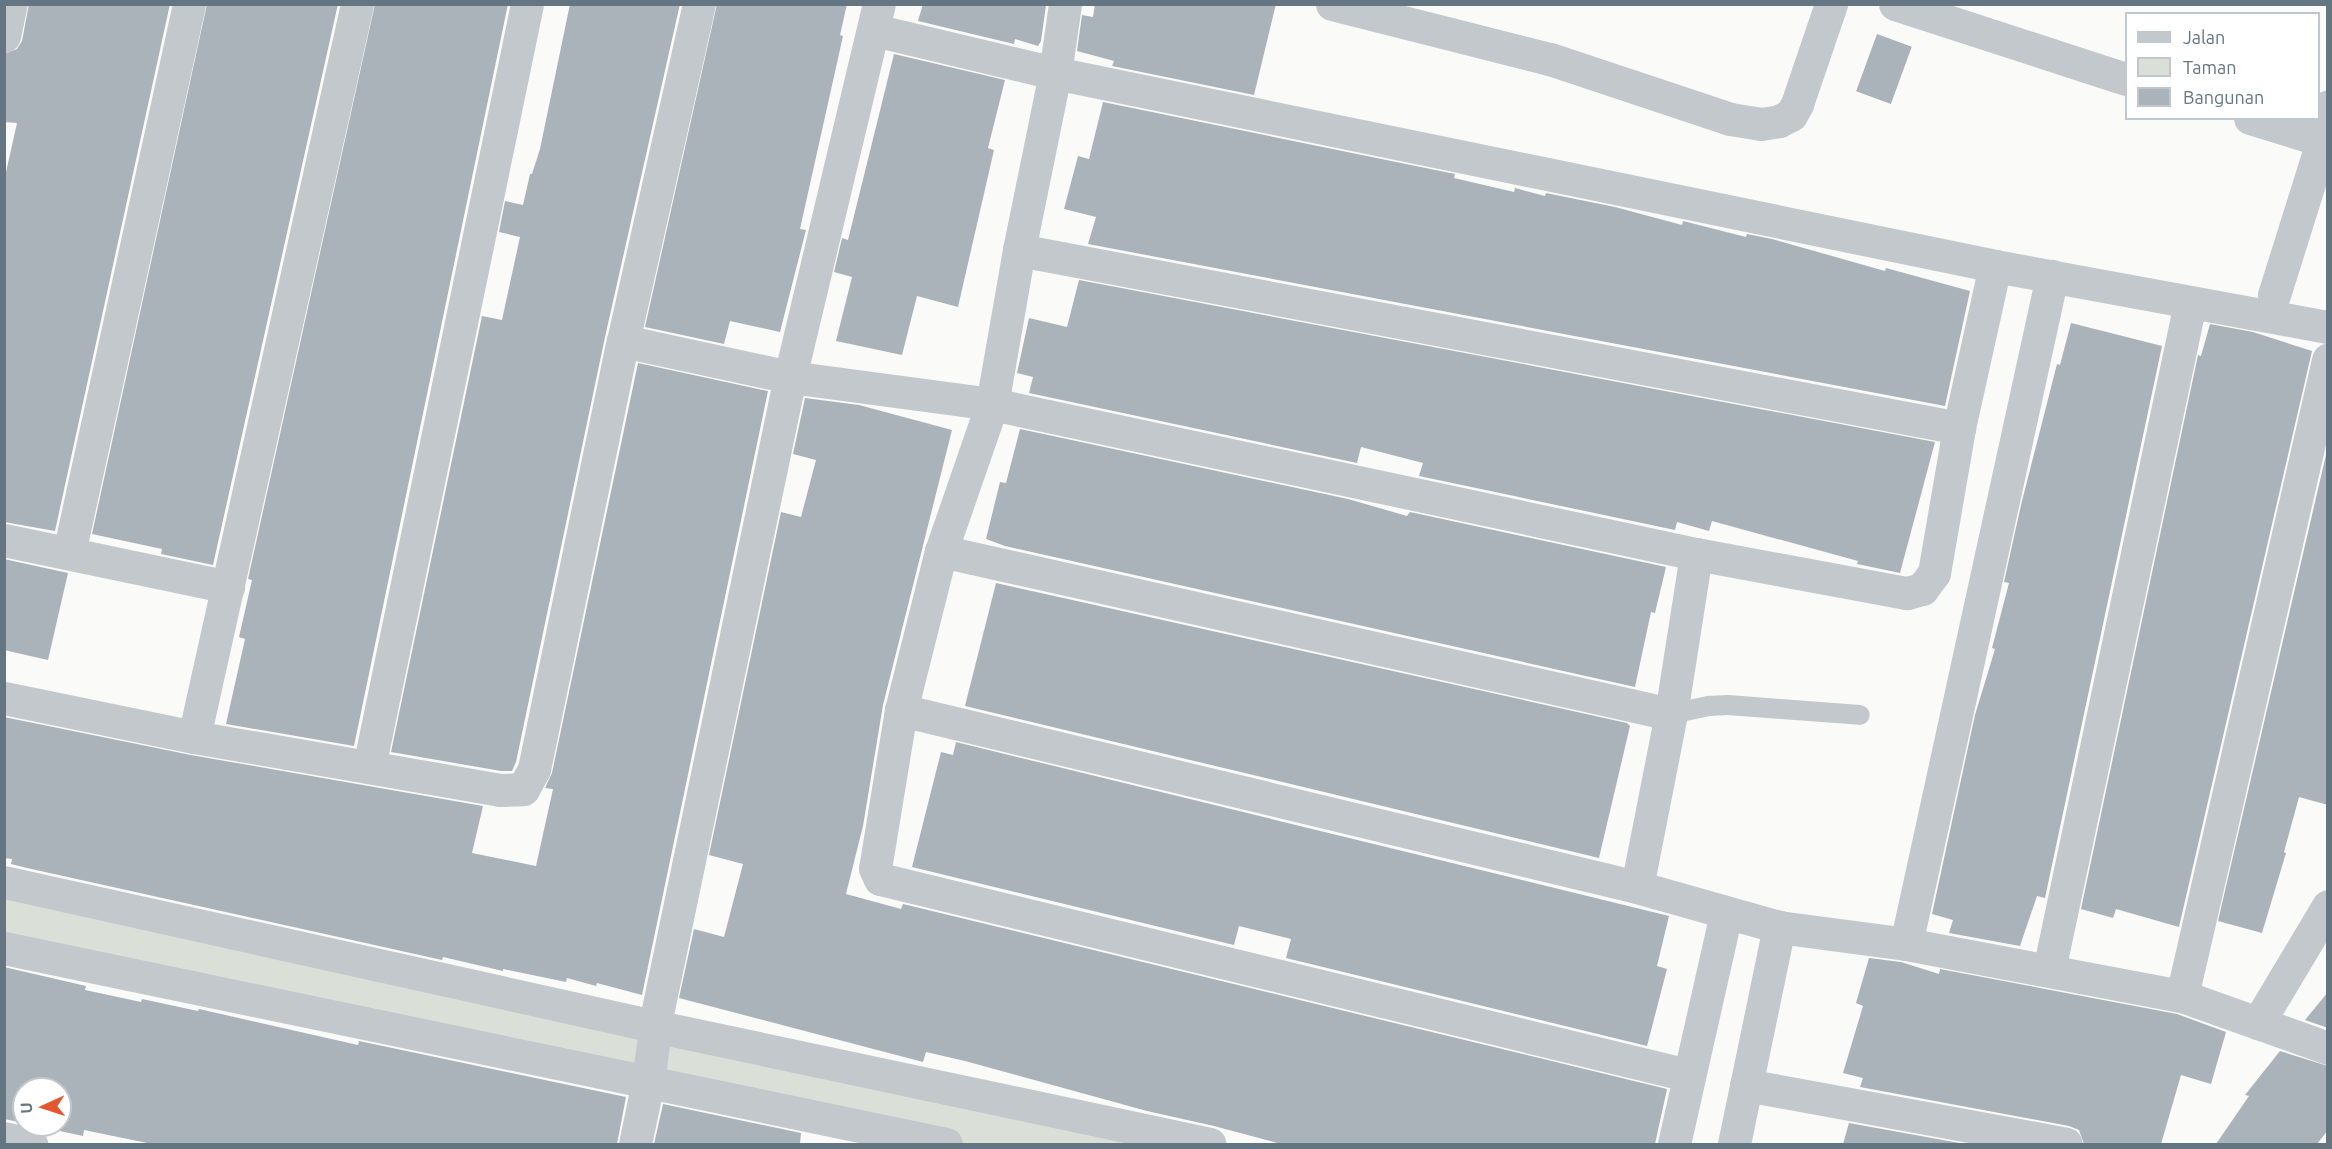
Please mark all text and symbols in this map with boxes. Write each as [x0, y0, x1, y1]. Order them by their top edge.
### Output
legend [2125, 12, 2320, 120]
text: Jalan [2183, 27, 2225, 47]
text: Taman [2183, 57, 2237, 77]
text: Bangunan [2183, 87, 2264, 107]
north arrow [12, 1077, 72, 1137]
text: U [17, 1102, 35, 1114]

